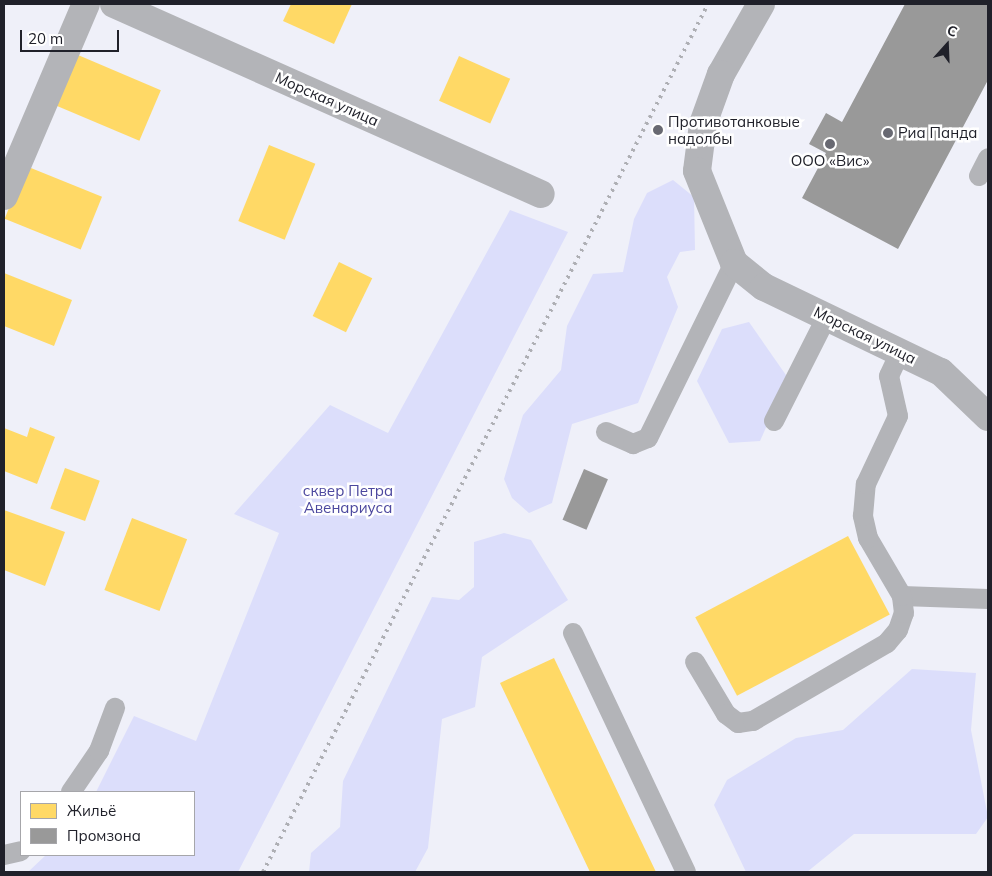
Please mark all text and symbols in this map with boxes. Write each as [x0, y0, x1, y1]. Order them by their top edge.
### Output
scale bar [22, 20, 121, 52]
north arrow [922, 20, 972, 70]
text: С [945, 21, 960, 41]
text: 20 m [28, 29, 63, 48]
street label: Морская улица [272, 68, 382, 130]
place label: Противотанковые надолбы [668, 112, 800, 147]
marker: Противотанковые надолбы [652, 124, 664, 136]
place label: Риа Панда [898, 124, 977, 142]
marker: Риа Панда [882, 127, 894, 139]
marker: ООО «Вис» [824, 138, 836, 150]
place label: ООО «Вис» [791, 152, 869, 170]
street label: Морская улица [811, 302, 919, 368]
park label: сквер Петра Авенариуса [303, 481, 393, 516]
legend [20, 791, 195, 856]
text: Жильё [67, 801, 116, 820]
text: Промзона [67, 826, 141, 845]

